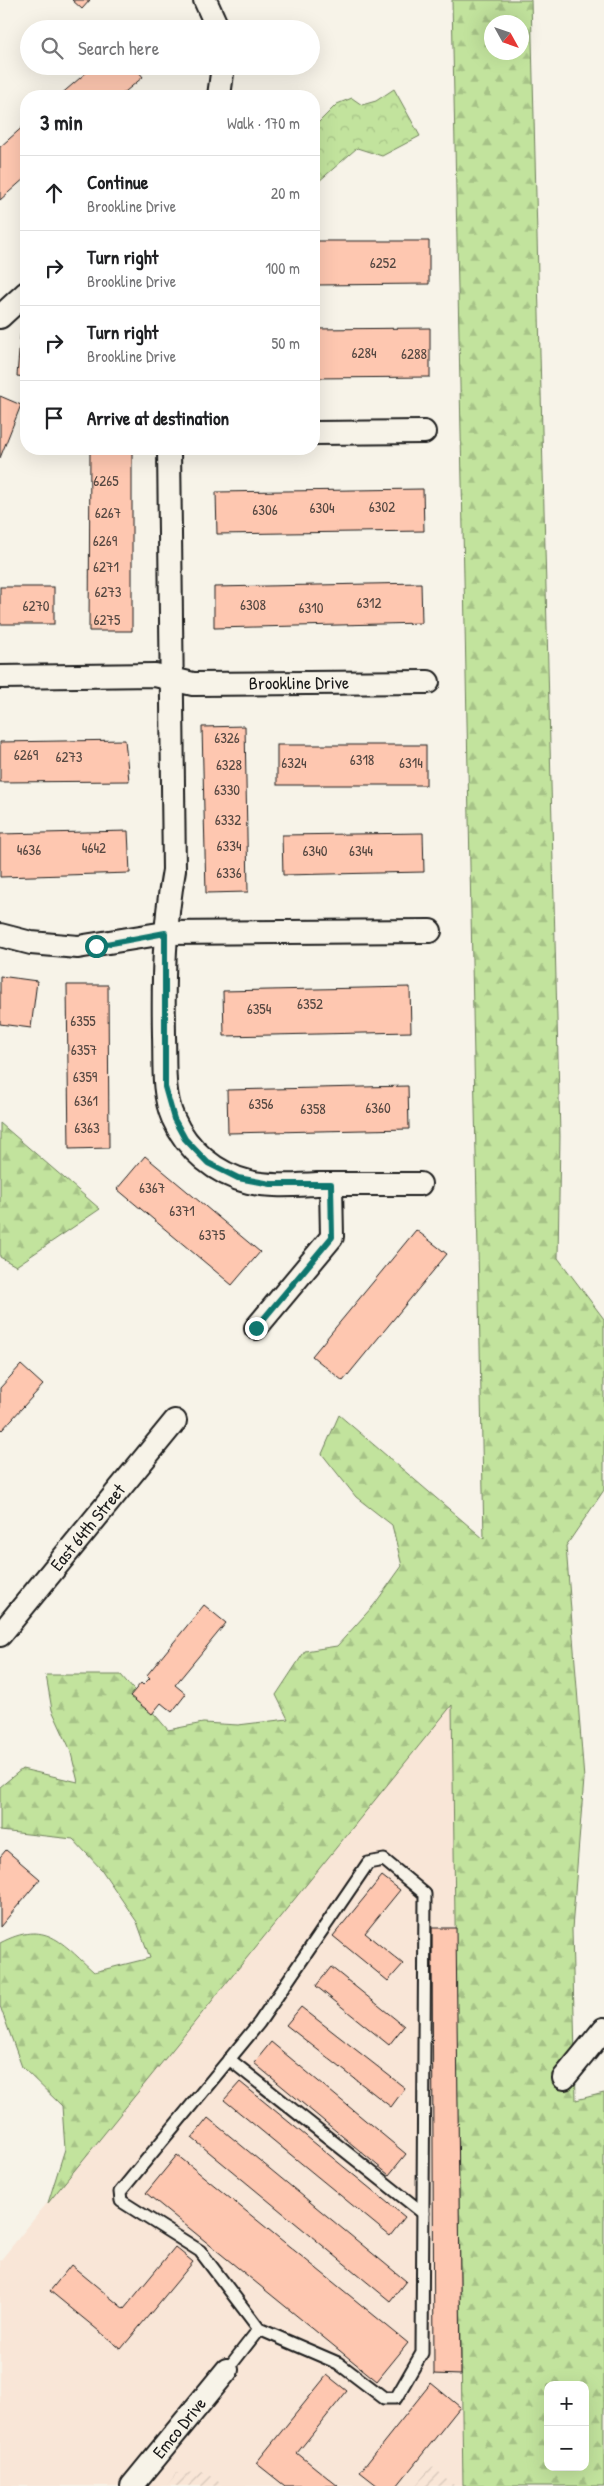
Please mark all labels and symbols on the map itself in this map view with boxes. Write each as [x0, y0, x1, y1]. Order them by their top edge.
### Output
north arrow [484, 15, 529, 60]
house number: 6252 [370, 252, 396, 273]
house number: 6284 [351, 342, 377, 363]
house number: 6288 [401, 343, 427, 364]
house number: 6265 [93, 470, 119, 491]
house number: 6302 [369, 496, 395, 517]
house number: 6304 [309, 497, 335, 518]
house number: 6306 [252, 499, 278, 520]
house number: 6267 [95, 502, 121, 523]
house number: 6269 [93, 530, 118, 551]
house number: 6271 [93, 556, 119, 577]
house number: 6273 [94, 581, 122, 602]
house number: 6312 [356, 592, 382, 613]
house number: 6308 [240, 594, 266, 615]
house number: 6270 [22, 595, 50, 616]
house number: 6310 [299, 597, 324, 618]
house number: 6275 [94, 609, 121, 630]
street label: Brookline Drive [249, 670, 349, 696]
house number: 6326 [214, 727, 240, 748]
house number: 6269 [14, 744, 39, 765]
house number: 6273 [55, 746, 83, 767]
house number: 6318 [350, 749, 374, 770]
house number: 6324 [281, 752, 307, 773]
house number: 6314 [399, 752, 423, 773]
house number: 6328 [216, 754, 242, 775]
house number: 6330 [214, 779, 240, 800]
house number: 6332 [215, 809, 241, 830]
house number: 6334 [216, 835, 242, 856]
house number: 4642 [82, 837, 106, 858]
house number: 4636 [17, 839, 41, 860]
house number: 6340 [302, 840, 328, 861]
house number: 6344 [349, 840, 373, 861]
house number: 6336 [216, 862, 242, 883]
route start [85, 935, 108, 958]
house number: 6352 [297, 993, 323, 1014]
house number: 6354 [247, 998, 272, 1019]
house number: 6355 [70, 1010, 96, 1031]
house number: 6357 [71, 1039, 97, 1060]
house number: 6359 [73, 1066, 98, 1087]
house number: 6361 [74, 1090, 98, 1111]
house number: 6356 [248, 1093, 274, 1114]
house number: 6360 [365, 1097, 391, 1118]
house number: 6358 [300, 1098, 326, 1119]
house number: 6363 [74, 1117, 100, 1138]
house number: 6367 [139, 1177, 165, 1198]
house number: 6371 [169, 1200, 195, 1221]
house number: 6375 [199, 1224, 226, 1245]
route end [245, 1317, 268, 1340]
street label: East 64th Street [44, 1477, 131, 1576]
street label: Emco Drive [146, 2392, 212, 2464]

